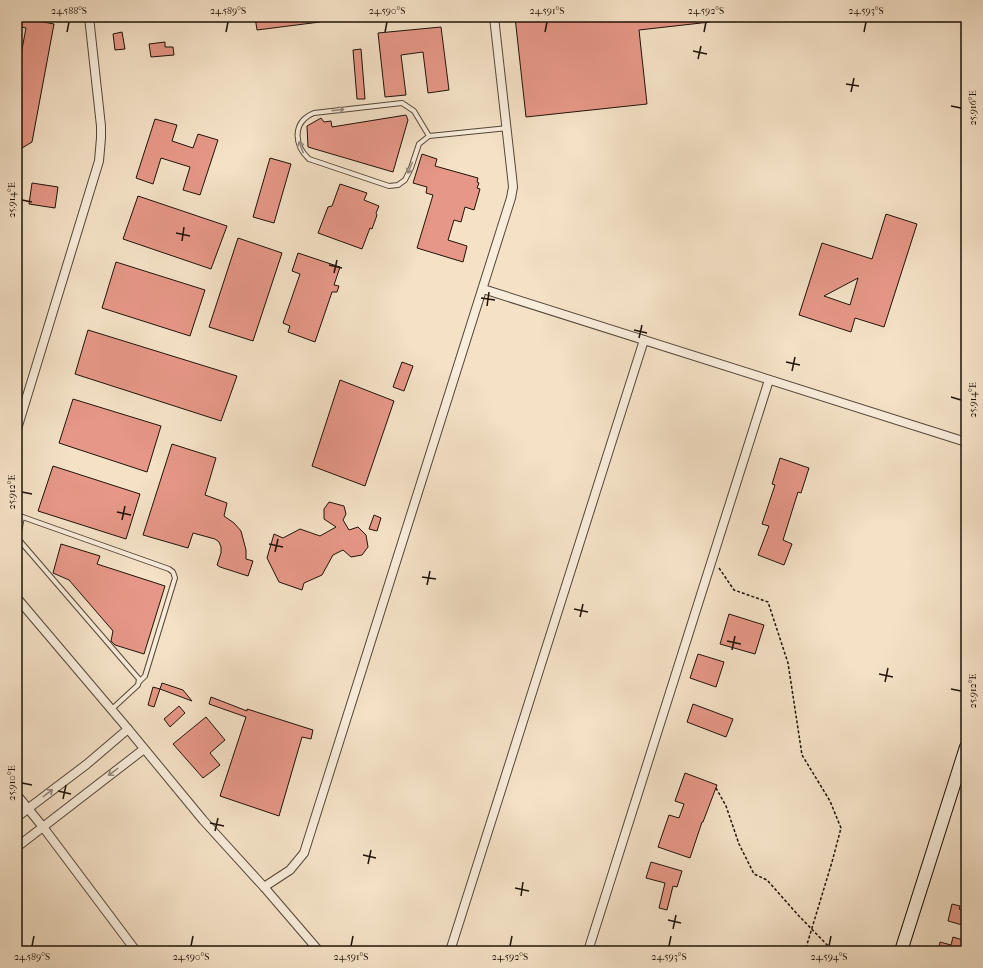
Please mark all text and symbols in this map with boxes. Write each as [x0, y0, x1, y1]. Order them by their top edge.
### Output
text: 24.588°S [51, 5, 87, 17]
text: 24.589°S [210, 5, 246, 17]
text: 24.590°S [369, 5, 405, 17]
text: 24.591°S [530, 5, 564, 17]
text: 24.592°S [688, 5, 724, 17]
text: 24.593°S [848, 5, 884, 17]
text: 25.916°E [967, 90, 979, 126]
one-way arrow [331, 106, 344, 114]
one-way arrow [296, 141, 304, 153]
one-way arrow [406, 162, 413, 174]
text: 25.914°E [6, 182, 18, 218]
text: 25.914°E [967, 382, 979, 418]
text: 25.912°E [6, 475, 18, 509]
text: 25.912°E [967, 674, 979, 708]
text: 25.910°E [6, 765, 18, 801]
one-way arrow [108, 768, 119, 776]
one-way arrow [42, 789, 53, 797]
text: 24.589°S [14, 951, 50, 963]
text: 24.590°S [173, 951, 209, 963]
text: 24.591°S [334, 951, 368, 963]
text: 24.592°S [492, 951, 528, 963]
text: 24.593°S [651, 951, 687, 963]
text: 24.594°S [810, 951, 848, 963]

